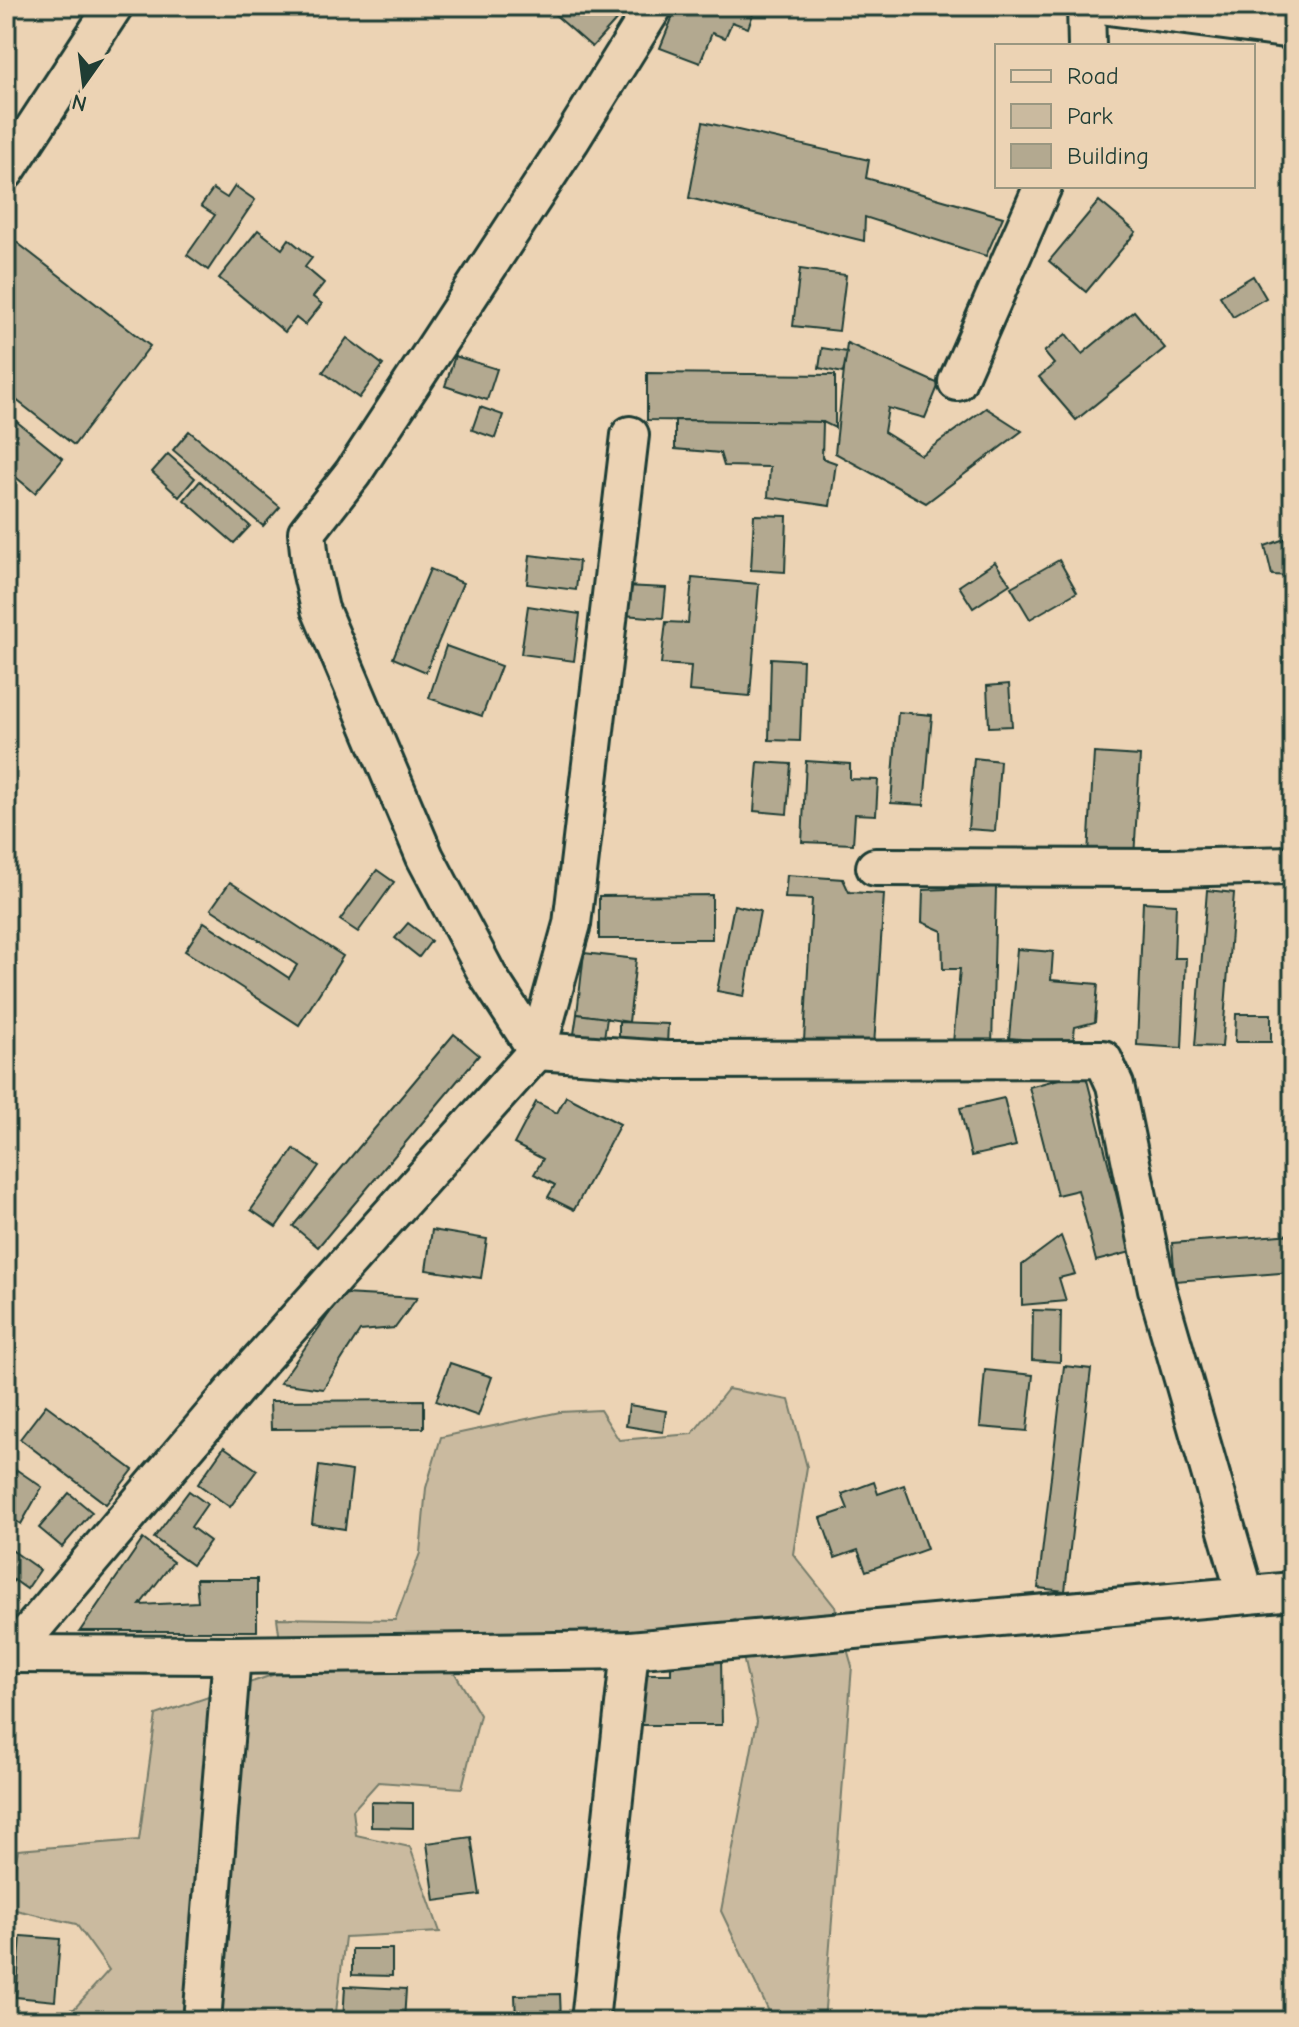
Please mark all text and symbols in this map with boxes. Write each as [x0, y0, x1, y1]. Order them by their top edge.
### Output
north arrow [44, 44, 124, 124]
legend [995, 44, 1255, 188]
text: Road [1067, 62, 1119, 90]
text: N [69, 88, 90, 117]
text: Park [1067, 102, 1113, 130]
text: Building [1067, 142, 1149, 170]

